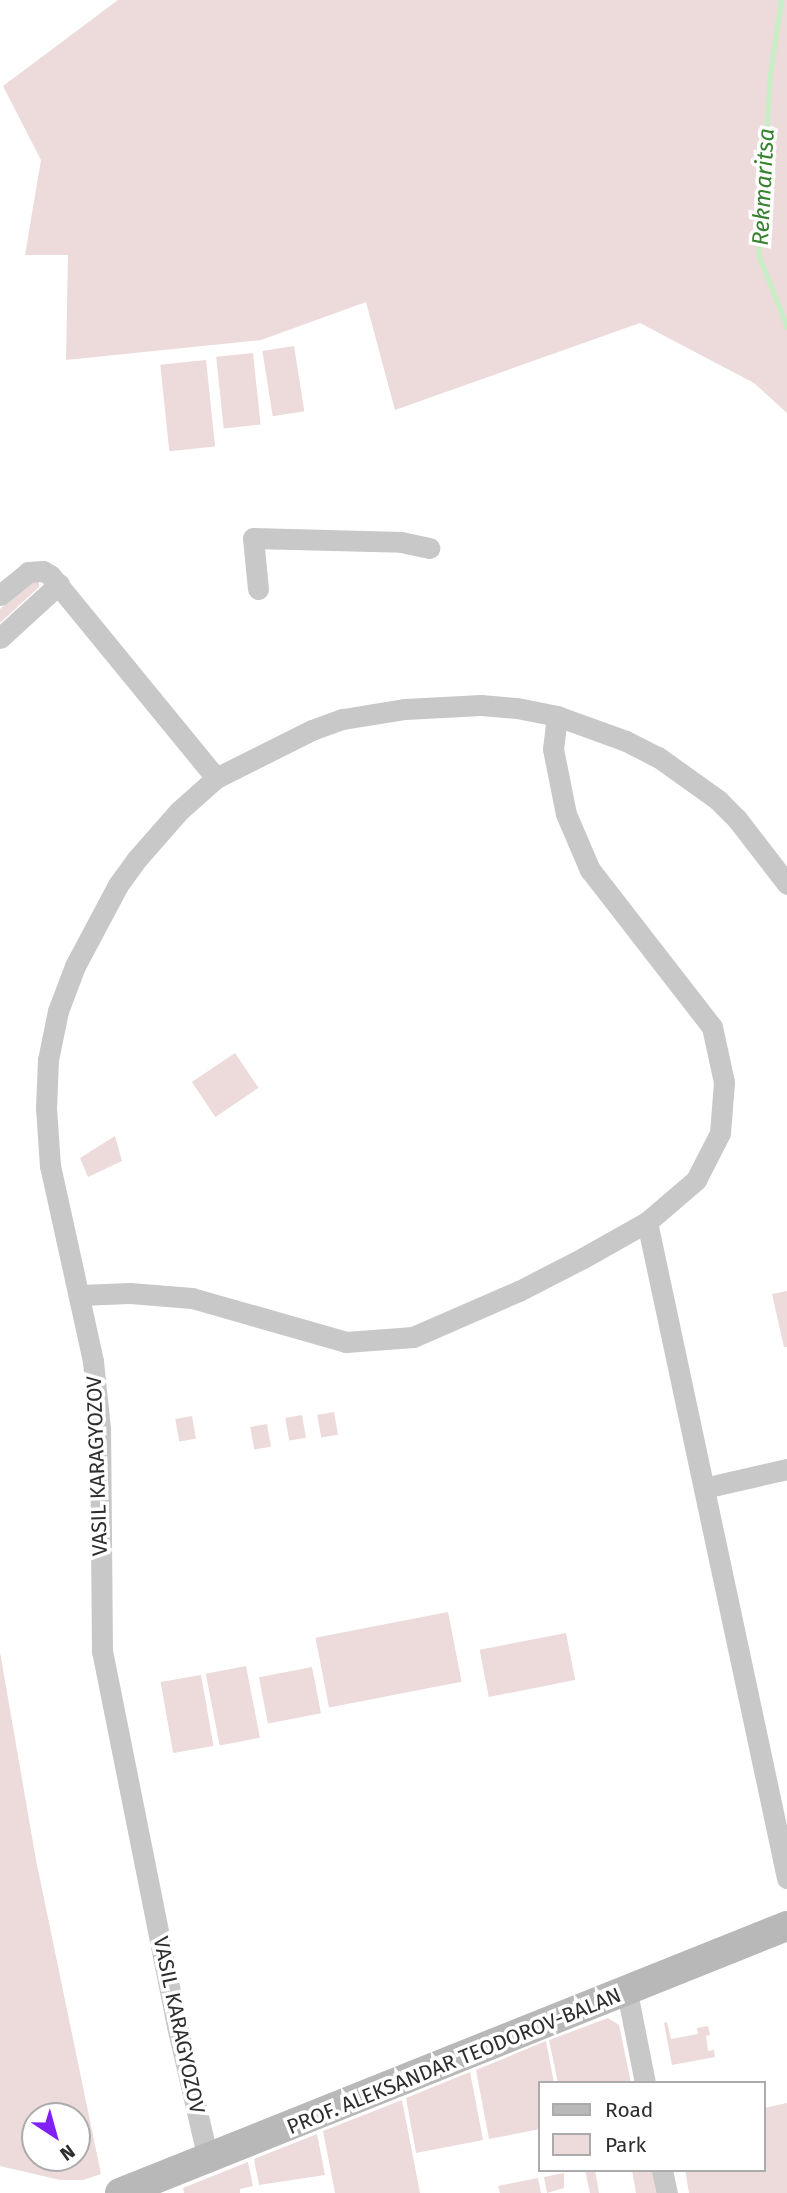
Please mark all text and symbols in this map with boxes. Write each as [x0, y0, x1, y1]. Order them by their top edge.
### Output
water label: Rekmaritsa [746, 128, 780, 246]
street label: VASIL KARAGYOZOV [81, 1376, 113, 1556]
street label: VASIL KARAGYOZOV [148, 1934, 210, 2116]
street label: PROF. ALEKSANDAR TEODOROV-BALAN [283, 1982, 625, 2140]
legend [538, 2081, 766, 2172]
text: Road [605, 2097, 653, 2123]
north arrow [21, 2102, 91, 2172]
text: Park [605, 2132, 646, 2158]
text: N [56, 2140, 79, 2166]

